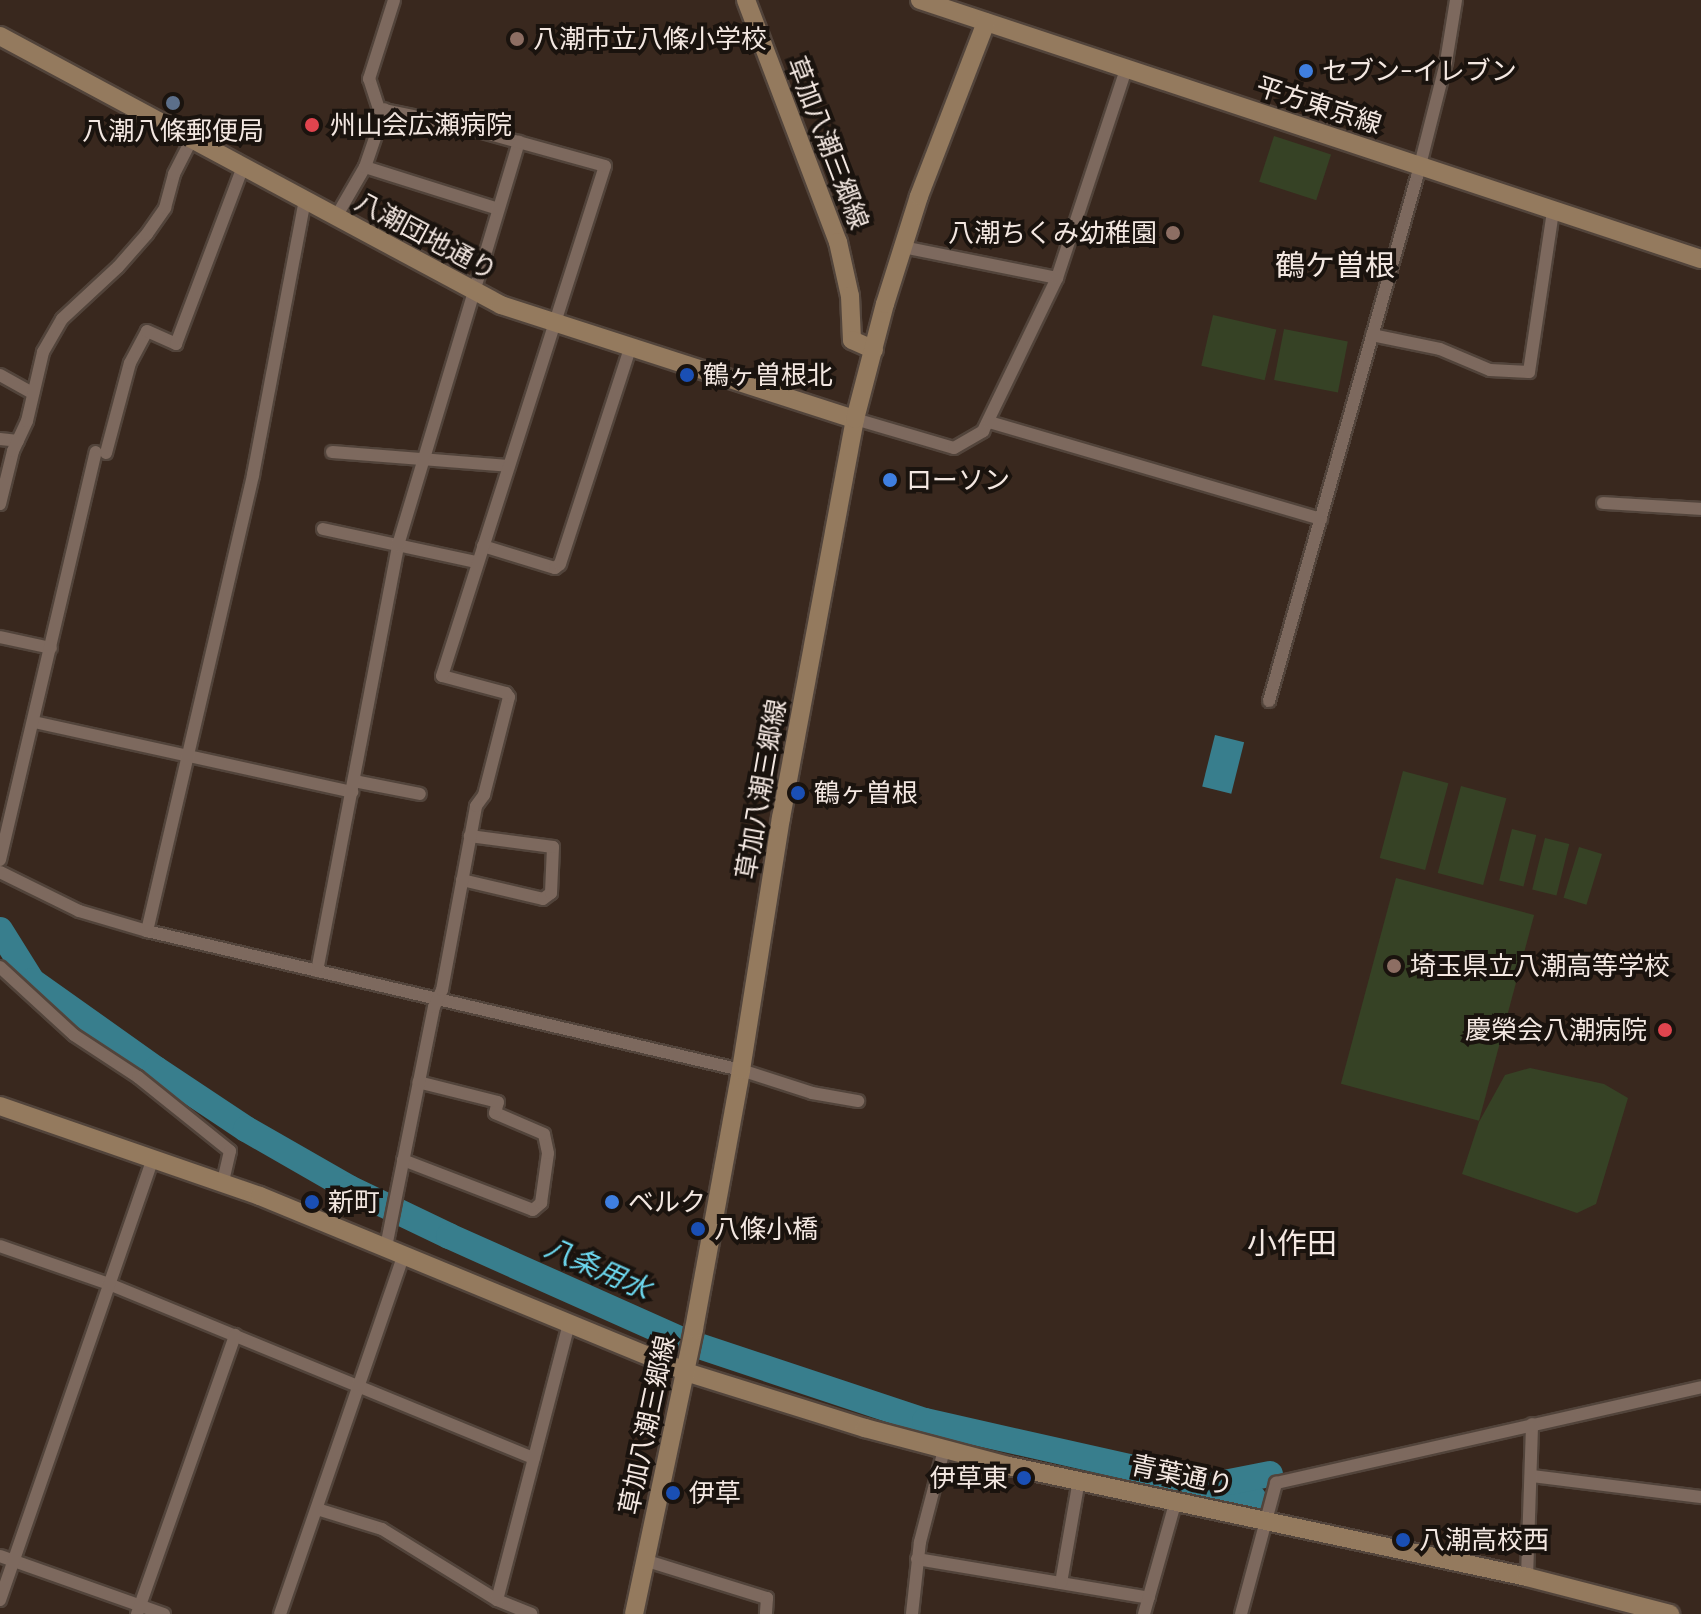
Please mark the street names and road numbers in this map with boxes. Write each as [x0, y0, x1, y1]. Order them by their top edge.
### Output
street label: 草加八潮三郷線 [781, 52, 875, 234]
street label: 平方東京線 [1252, 70, 1386, 140]
street label: 八潮団地通り [350, 186, 502, 286]
street label: 草加八潮三郷線 [730, 697, 792, 881]
street label: 草加八潮三郷線 [613, 1333, 681, 1517]
street label: 青葉通り [1128, 1449, 1236, 1501]

